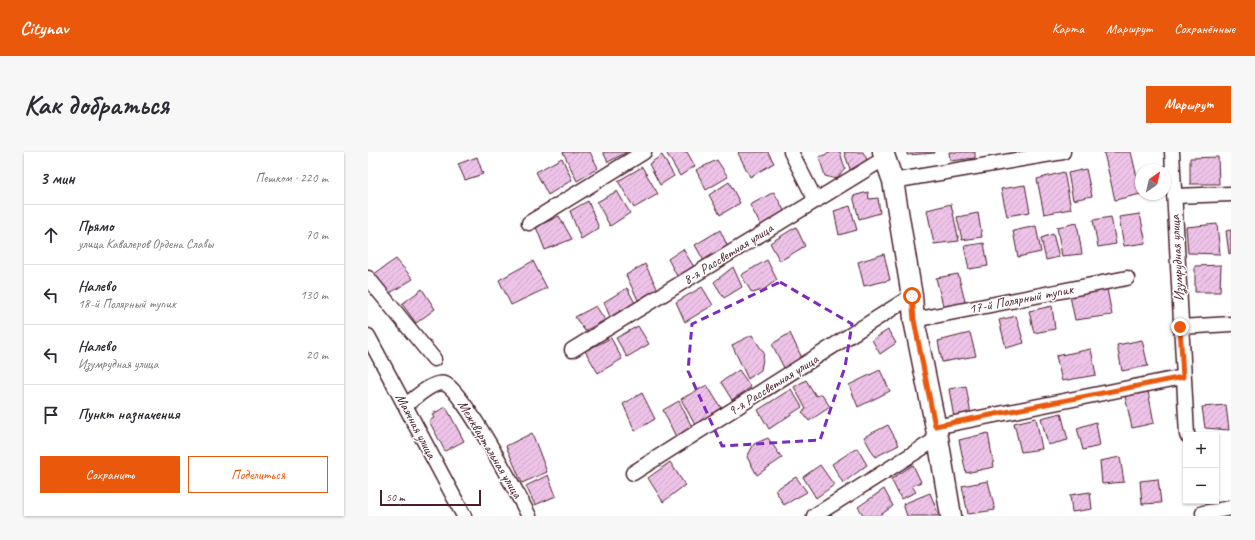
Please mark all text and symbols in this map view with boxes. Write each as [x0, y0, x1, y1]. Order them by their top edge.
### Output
text: Citynav [20, 16, 68, 40]
text: Карта [1052, 20, 1084, 37]
text: Маршрут [1106, 20, 1152, 37]
text: Сохранённые [1174, 20, 1235, 37]
button: Маршрут [1146, 86, 1231, 123]
text: Как добраться [24, 87, 169, 122]
north arrow [1135, 164, 1171, 200]
text: 3 мин [40, 168, 75, 189]
text: Пешком · 220 m [255, 170, 328, 186]
street label: Изумрудная улица [1166, 213, 1188, 302]
text: Прямо [78, 217, 114, 236]
street label: 8-я Рассветная улица [680, 219, 777, 288]
icon: ahead [40, 224, 62, 246]
text: 70 m [306, 227, 328, 243]
text: улица Кавалеров Ордена Славы [78, 236, 213, 252]
text: Налево [78, 277, 116, 296]
street label: 17-й Полярный тупик [968, 280, 1075, 317]
icon: left [40, 284, 62, 306]
text: 130 m [300, 287, 328, 303]
route start [903, 287, 921, 305]
text: 18-й Полярный тупик [78, 296, 176, 312]
route end [1171, 318, 1189, 336]
text: Налево [78, 337, 116, 356]
icon: left [40, 344, 62, 366]
text: 20 m [306, 347, 328, 363]
street label: 9-я Рассветная улица [725, 350, 822, 419]
text: Изумрудная улица [78, 356, 158, 372]
street label: Маячная улица [392, 391, 441, 462]
street label: Межквартальная улица [454, 397, 527, 502]
icon: arrive [40, 404, 62, 426]
text: Пункт назначения [78, 405, 180, 424]
map controls [1183, 432, 1219, 504]
button: + [1183, 432, 1219, 468]
button: Сохранить [40, 456, 180, 493]
button: Поделиться [188, 456, 328, 493]
button: − [1183, 468, 1219, 504]
scale bar [380, 488, 481, 507]
text: 50 m [386, 490, 405, 504]

